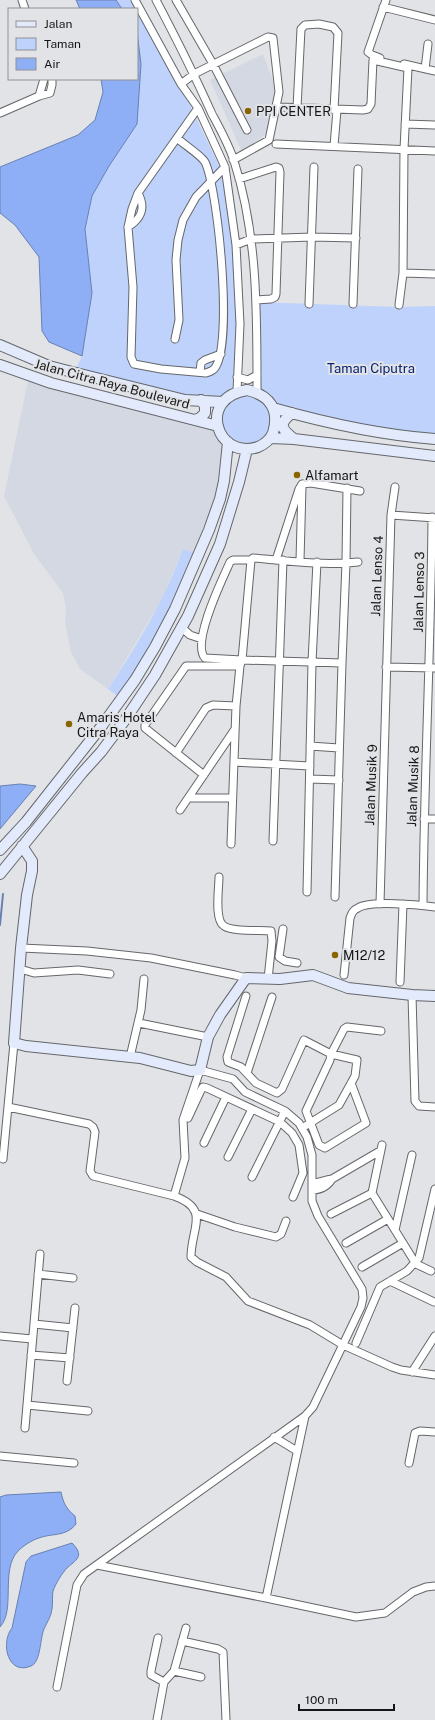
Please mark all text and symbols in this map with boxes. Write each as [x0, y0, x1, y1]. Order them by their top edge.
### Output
legend [8, 8, 138, 80]
text: Jalan [44, 17, 73, 31]
text: Taman [44, 37, 81, 51]
text: Air [44, 57, 61, 71]
place label: PPI CENTER [256, 104, 331, 119]
marker: PPI CENTER [243, 106, 253, 116]
street label: Jalan Citra Raya Boulevard [33, 356, 191, 412]
park label: Taman Ciputra [327, 361, 415, 376]
place label: Alfamart [305, 468, 359, 483]
marker: Alfamart [292, 470, 302, 480]
street label: Jalan Lenso 4 [368, 535, 386, 617]
street label: Jalan Lenso 3 [411, 551, 427, 633]
place label: Amaris Hotel Citra Raya [77, 710, 156, 740]
marker: Amaris Hotel Citra Raya [64, 719, 74, 729]
street label: Jalan Musik 9 [362, 744, 380, 826]
street label: Jalan Musik 8 [404, 745, 422, 827]
place label: M12/12 [343, 948, 385, 963]
marker: M12/12 [330, 950, 340, 960]
scale bar [299, 1686, 394, 1712]
text: 100 m [305, 1693, 338, 1707]

